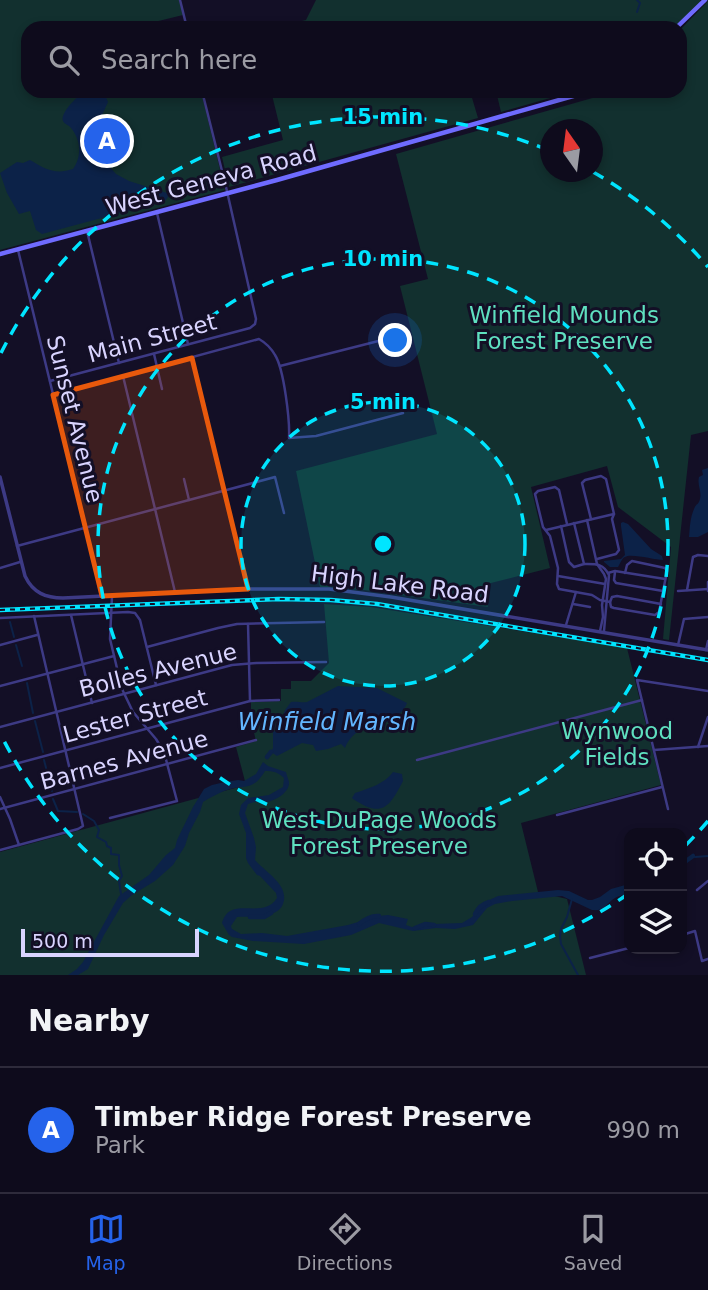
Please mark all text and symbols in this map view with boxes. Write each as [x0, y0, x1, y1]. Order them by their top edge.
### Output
search box [21, 21, 687, 98]
icon: search [45, 41, 83, 79]
text: Search here [101, 45, 257, 75]
text: 15 min [343, 105, 423, 129]
pin: A [84, 115, 130, 167]
north arrow [540, 119, 603, 182]
street label: West Geneva Road [103, 139, 319, 221]
text: 10 min [343, 247, 423, 271]
park label: Winfield Mounds Forest Preserve [469, 302, 659, 354]
street label: Main Street [85, 308, 219, 368]
your location [378, 323, 412, 357]
street label: Sunset Avenue [42, 333, 108, 505]
text: 5 min [350, 390, 416, 414]
centre of rings [371, 532, 395, 556]
street label: High Lake Road [310, 560, 490, 608]
street label: Bolles Avenue [76, 638, 240, 702]
street label: Lester Street [60, 684, 210, 748]
water label: Winfield Marsh [238, 708, 416, 736]
park label: Wynwood Fields [561, 718, 673, 770]
street label: Barnes Avenue [37, 725, 211, 795]
park label: West DuPage Woods Forest Preserve [261, 807, 497, 859]
map controls [624, 828, 687, 954]
button: locate [624, 828, 687, 891]
button: layers [624, 891, 687, 954]
scale bar [21, 926, 200, 958]
text: 500 m [32, 930, 93, 952]
text: Nearby [28, 1003, 150, 1038]
text: Timber Ridge Forest Preserve [95, 1102, 532, 1132]
text: A [42, 1117, 60, 1143]
text: 990 m [606, 1117, 680, 1143]
text: Park [95, 1132, 145, 1158]
tab: Map [86, 1210, 126, 1274]
tab: Directions [297, 1210, 393, 1274]
tab: Saved [564, 1210, 622, 1274]

